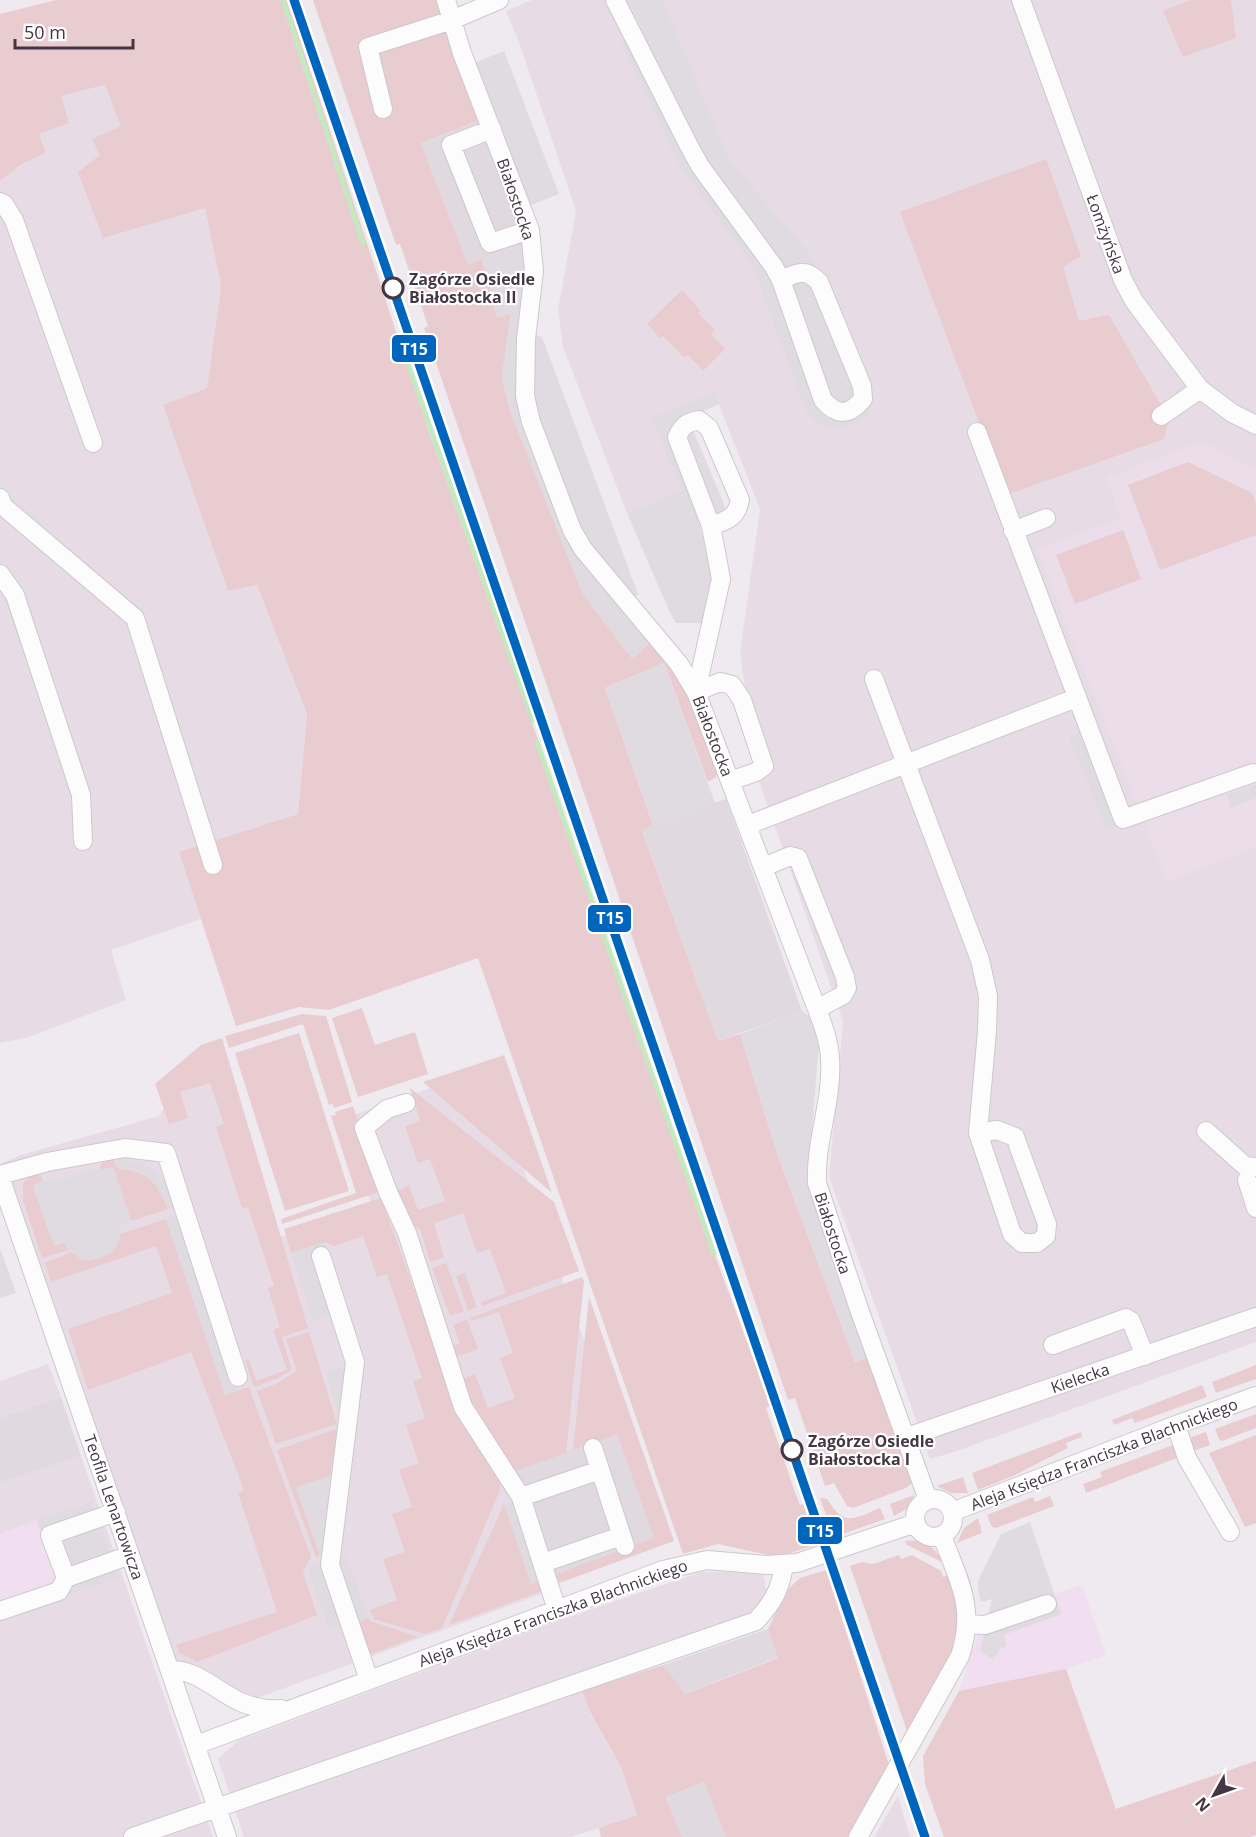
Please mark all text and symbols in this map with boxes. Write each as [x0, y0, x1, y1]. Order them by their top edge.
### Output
scale bar [15, 12, 134, 50]
text: 50 m [24, 20, 66, 44]
street label: Białostocka [492, 155, 540, 243]
street label: Łomżyńska [1081, 191, 1131, 277]
place label: Zagórze Osiedle Białostocka II [409, 268, 535, 308]
marker: Zagórze Osiedle Białostocka II [382, 277, 404, 299]
line badge: T15 [391, 334, 437, 363]
text: T15 [400, 338, 428, 360]
street label: Białostocka [688, 692, 738, 780]
line badge: T15 [587, 904, 632, 933]
text: T15 [596, 907, 624, 929]
street label: Białostocka [809, 1189, 857, 1277]
street label: Kielecka [1048, 1358, 1112, 1398]
street label: Aleja Księdza Franciszka Blachnickiego [967, 1393, 1241, 1515]
place label: Zagórze Osiedle Białostocka I [808, 1430, 934, 1470]
street label: Teofila Lenartowicza [79, 1431, 149, 1583]
marker: Zagórze Osiedle Białostocka I [781, 1439, 803, 1461]
line badge: T15 [797, 1516, 843, 1545]
text: T15 [806, 1520, 834, 1542]
street label: Aleja Księdza Franciszka Blachnickiego [415, 1554, 691, 1672]
north arrow [1184, 1765, 1244, 1825]
text: N [1190, 1793, 1215, 1817]

